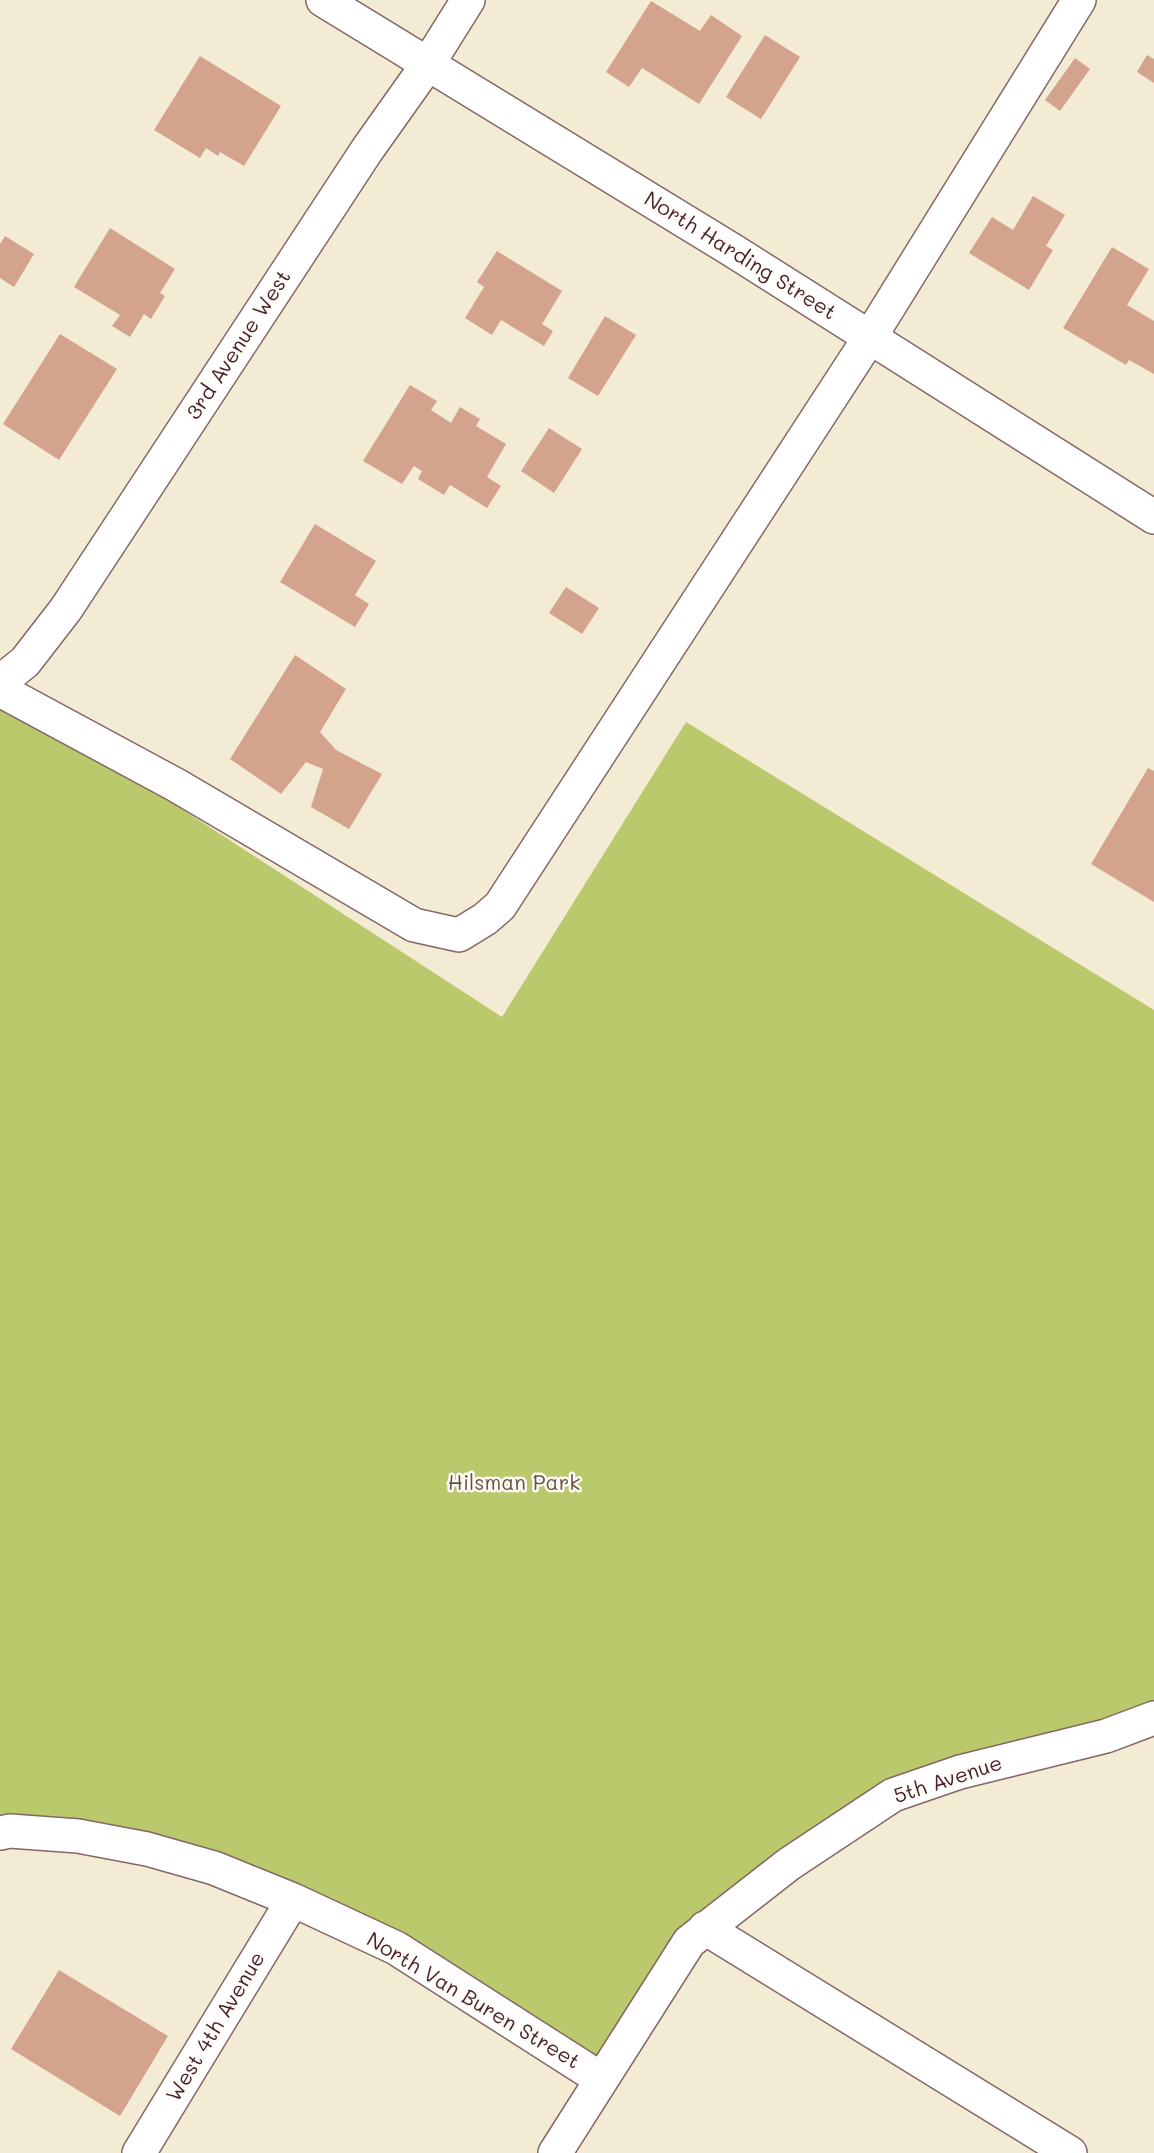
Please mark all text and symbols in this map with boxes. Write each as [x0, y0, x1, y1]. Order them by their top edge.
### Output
street label: North Harding Street [639, 186, 841, 326]
street label: 3rd Avenue West [181, 266, 297, 424]
park label: Hilsman Park [448, 1471, 580, 1497]
street label: 5th Avenue [891, 1751, 1005, 1809]
street label: North Van Buren Street [362, 1927, 584, 2075]
street label: West 4th Avenue [161, 1947, 271, 2107]

